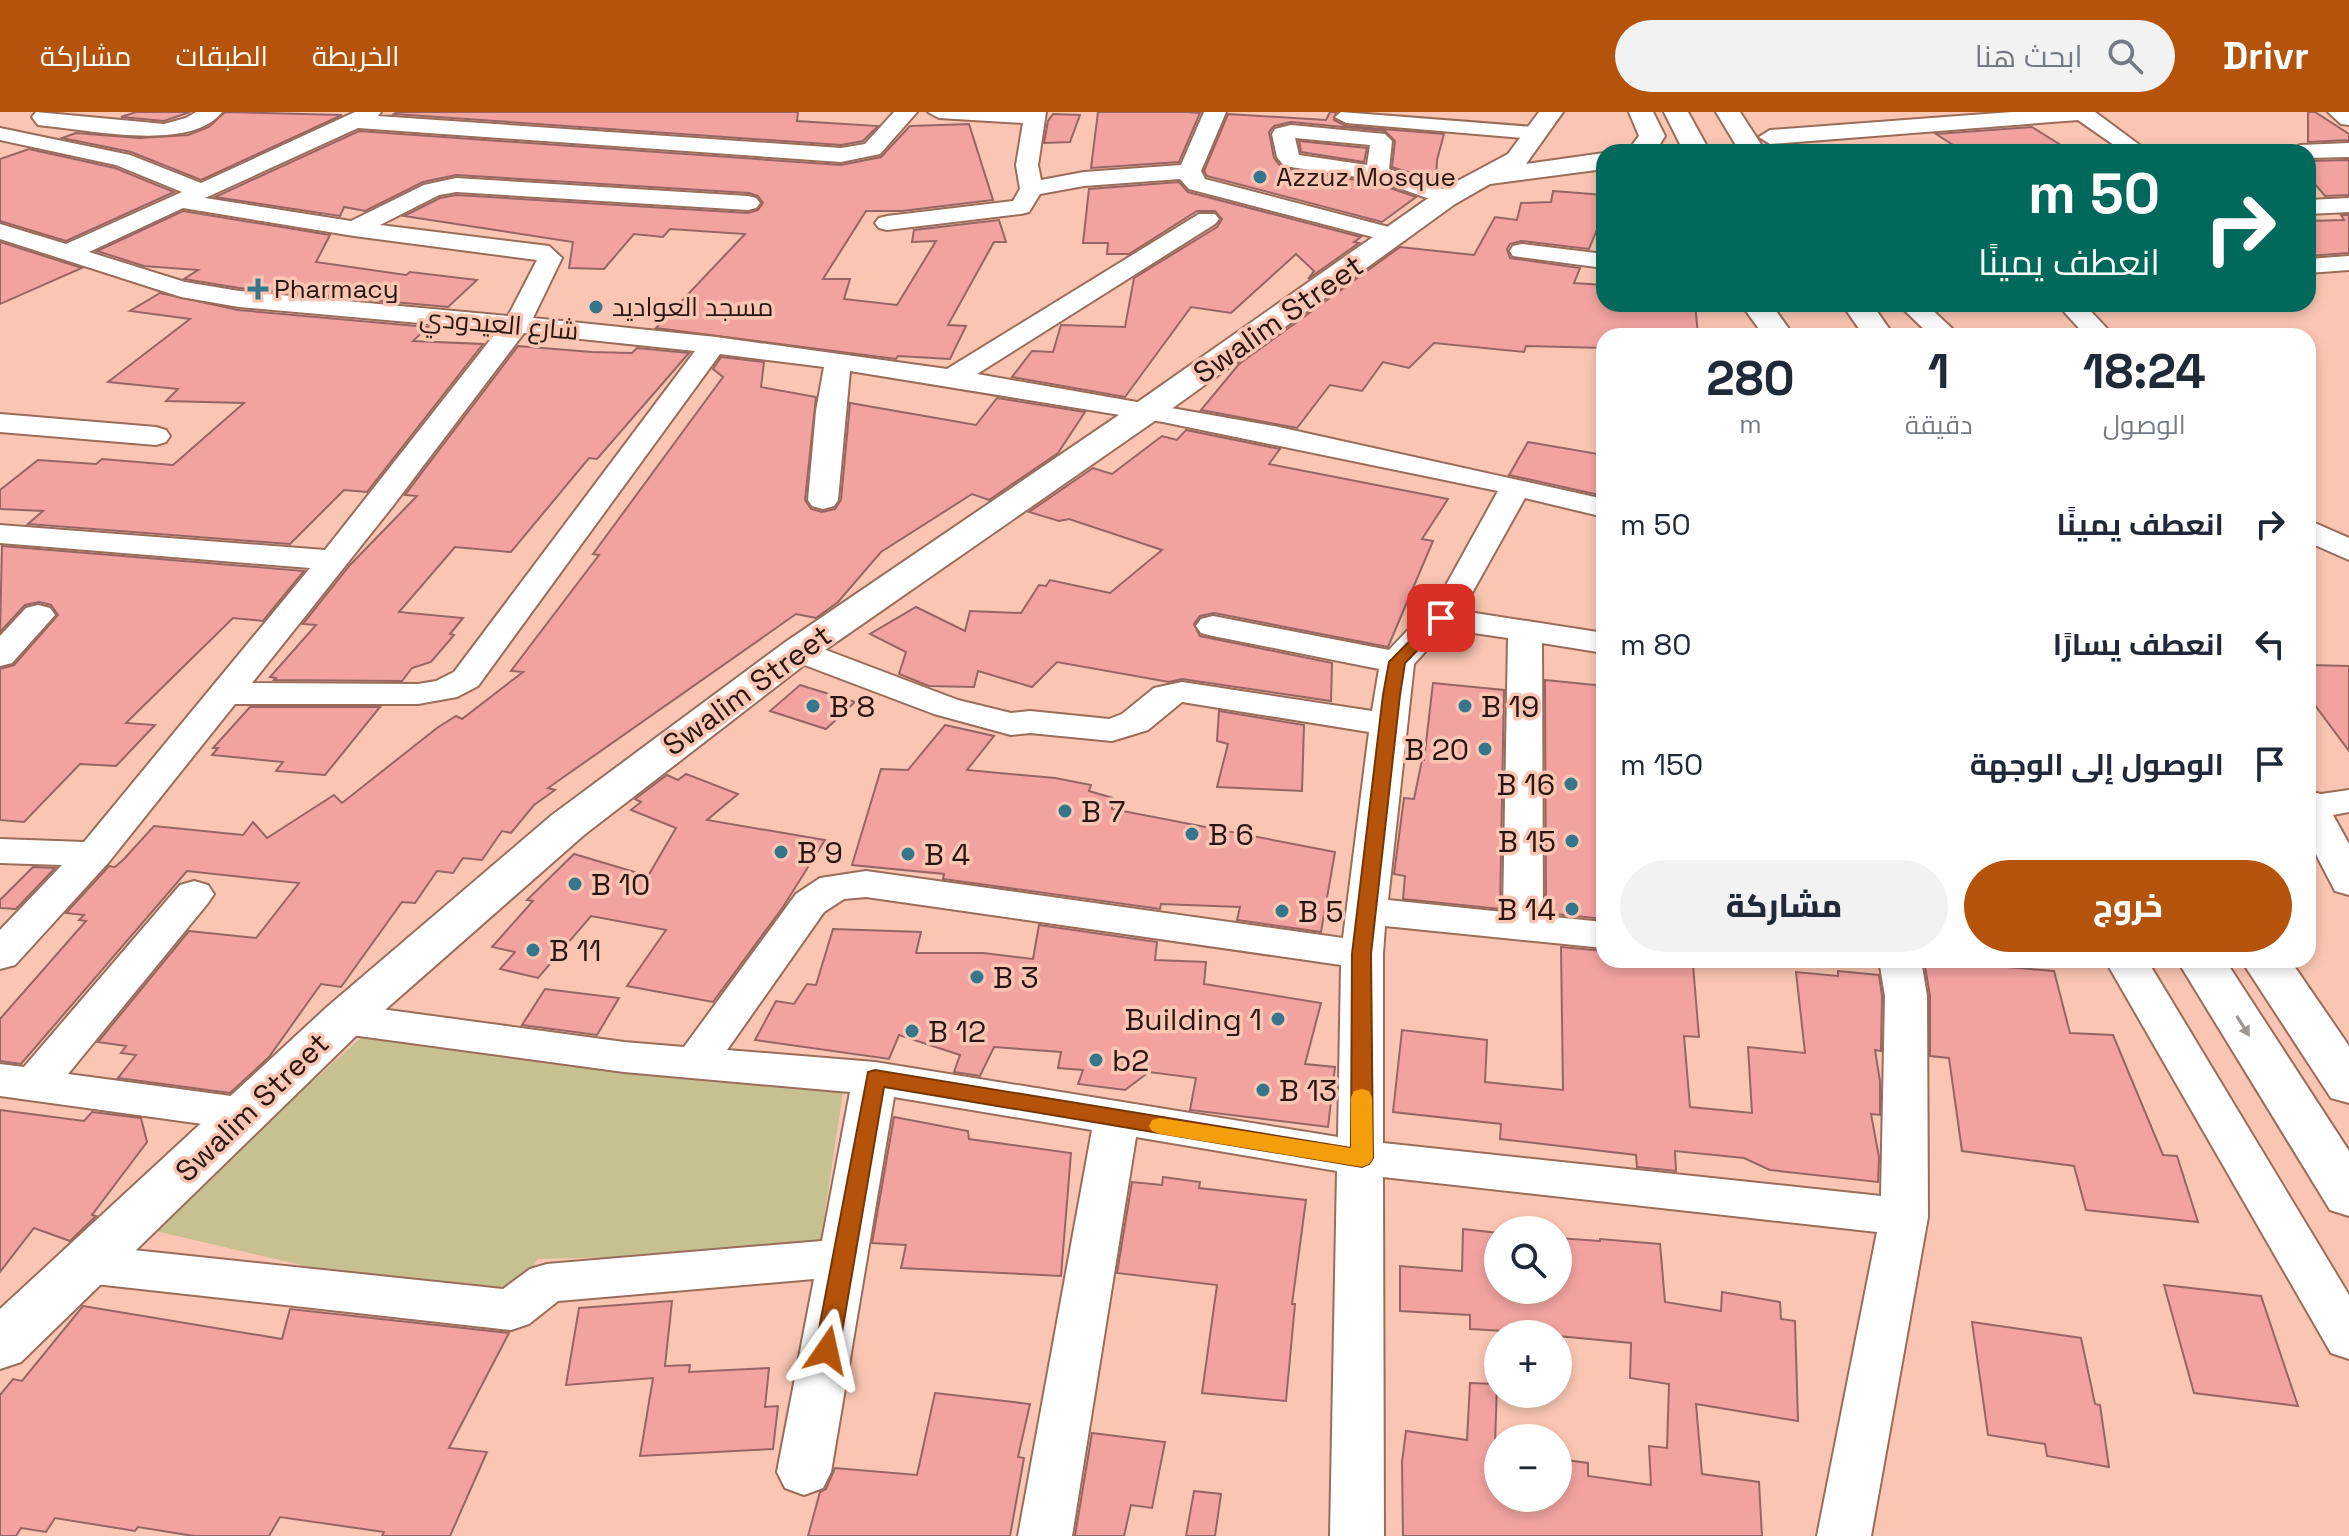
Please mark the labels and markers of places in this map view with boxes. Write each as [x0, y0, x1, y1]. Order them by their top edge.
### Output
place label: Azzuz Mosque [1276, 160, 1456, 194]
marker: Azzuz Mosque [1251, 168, 1269, 186]
place label: Pharmacy [274, 272, 399, 306]
marker: Pharmacy [249, 280, 267, 298]
place label: مسجد العواديد [612, 290, 773, 324]
marker: مسجد العواديد [587, 298, 605, 316]
pin [1407, 584, 1475, 652]
place label: B 8 [829, 687, 875, 726]
place label: B 19 [1481, 687, 1539, 726]
marker: B 8 [804, 697, 822, 715]
marker: B 19 [1456, 697, 1474, 715]
place label: B 20 [1404, 730, 1469, 769]
marker: B 20 [1476, 740, 1494, 758]
place label: B 16 [1497, 765, 1555, 804]
marker: B 16 [1562, 775, 1580, 793]
place label: B 7 [1081, 792, 1125, 831]
marker: B 7 [1056, 802, 1074, 820]
place label: B 6 [1208, 815, 1254, 854]
place label: B 15 [1498, 822, 1556, 861]
marker: B 6 [1183, 825, 1201, 843]
marker: B 15 [1563, 832, 1581, 850]
place label: B 9 [797, 833, 843, 872]
place label: B 4 [924, 835, 970, 874]
marker: B 9 [772, 843, 790, 861]
marker: B 4 [899, 845, 917, 863]
place label: B 10 [591, 865, 650, 904]
marker: B 10 [566, 875, 584, 893]
place label: B 14 [1497, 890, 1556, 929]
place label: B 5 [1298, 892, 1344, 931]
marker: B 14 [1563, 900, 1581, 918]
marker: B 5 [1273, 902, 1291, 920]
place label: B 11 [549, 931, 602, 970]
marker: B 11 [524, 941, 542, 959]
place label: B 3 [993, 958, 1039, 997]
marker: B 3 [968, 968, 986, 986]
place label: Building 1 [1125, 1000, 1262, 1039]
marker: Building 1 [1269, 1010, 1287, 1028]
place label: B 12 [928, 1012, 986, 1051]
marker: B 12 [903, 1022, 921, 1040]
place label: b2 [1112, 1041, 1149, 1080]
marker: b2 [1087, 1051, 1105, 1069]
place label: B 13 [1279, 1071, 1337, 1110]
marker: B 13 [1254, 1081, 1272, 1099]

